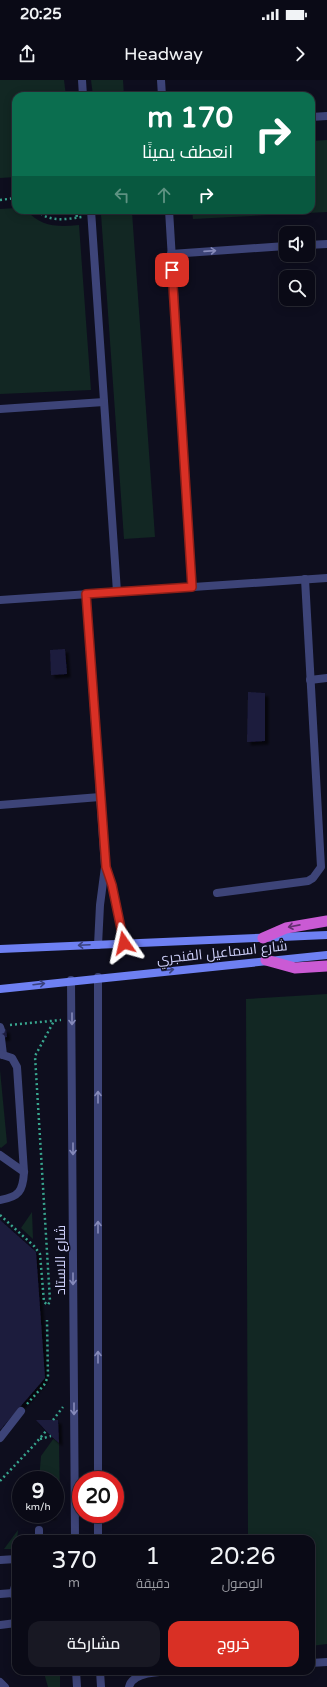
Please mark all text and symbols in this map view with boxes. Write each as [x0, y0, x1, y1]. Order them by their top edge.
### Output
text: 20:25 [20, 5, 62, 23]
icon: share [16, 43, 38, 65]
text: Headway [124, 43, 203, 65]
icon: forward [289, 43, 311, 65]
text: 170 m [147, 101, 233, 135]
icon: right [247, 108, 299, 160]
text: انعطف يمينًا [142, 141, 233, 163]
icon: left [111, 184, 133, 206]
icon: ahead [153, 184, 175, 206]
icon: right [195, 184, 217, 206]
map controls [279, 226, 315, 306]
button: sound [279, 226, 315, 262]
one-way arrow [203, 248, 216, 255]
pin [155, 253, 189, 287]
icon: arrive [161, 259, 183, 281]
button: search [279, 270, 315, 306]
position arrow [103, 922, 145, 964]
one-way arrow [288, 923, 301, 931]
street label: شارع اسماعيل الفنجري [156, 937, 289, 971]
one-way arrow [78, 942, 91, 949]
one-way arrow [161, 967, 174, 974]
one-way arrow [32, 980, 45, 988]
one-way arrow [68, 1012, 76, 1025]
one-way arrow [94, 1091, 102, 1104]
one-way arrow [69, 1142, 77, 1155]
one-way arrow [94, 1221, 102, 1234]
street label: شارع الاستاد [52, 1225, 69, 1295]
one-way arrow [69, 1272, 77, 1285]
one-way arrow [94, 1351, 102, 1364]
one-way arrow [70, 1402, 78, 1415]
speed limit sign: 20 [72, 1471, 124, 1523]
text: 9 [32, 1480, 44, 1504]
text: km/h [25, 1501, 51, 1513]
text: 1 [145, 1542, 160, 1571]
text: 20:26 [209, 1542, 276, 1571]
text: 370 [51, 1546, 97, 1575]
text: m [68, 1575, 80, 1591]
text: دقيقة [136, 1576, 170, 1592]
text: الوصول [222, 1576, 263, 1592]
button: مشاركة [28, 1621, 160, 1667]
button: خروج [168, 1621, 299, 1667]

